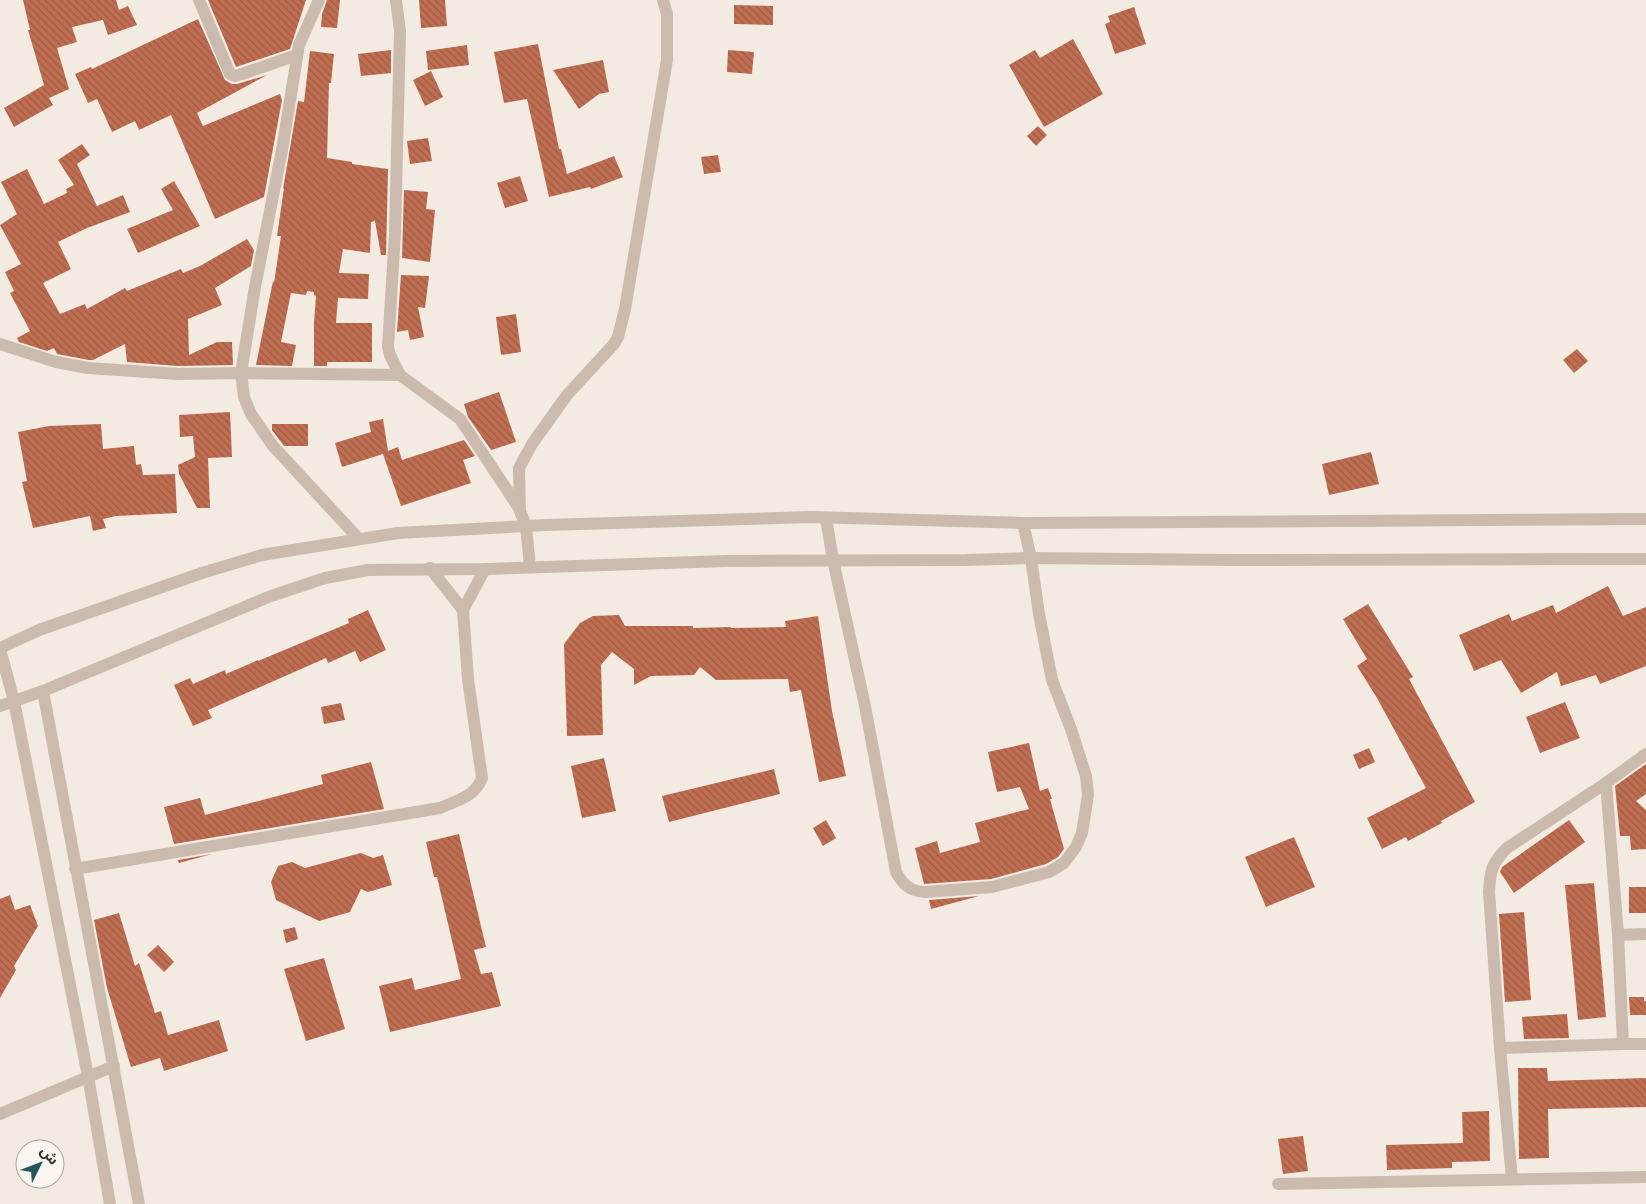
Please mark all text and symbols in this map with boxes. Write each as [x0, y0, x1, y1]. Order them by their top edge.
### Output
north arrow [15, 1139, 65, 1189]
text: ش [37, 1142, 63, 1168]

